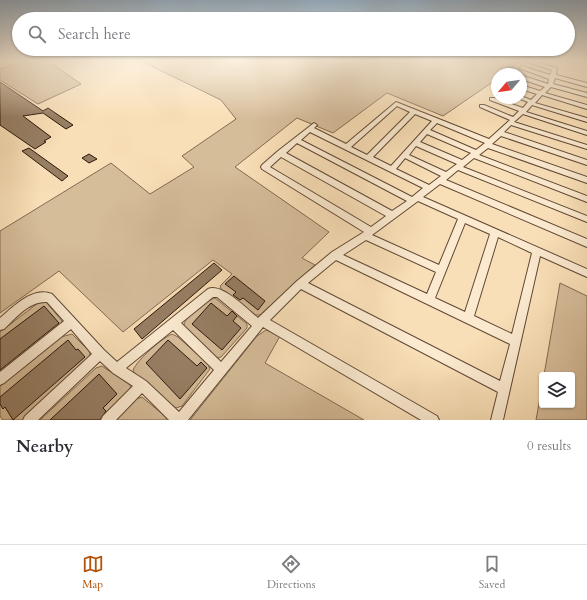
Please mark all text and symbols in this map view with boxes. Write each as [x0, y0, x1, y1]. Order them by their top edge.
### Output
search box [12, 12, 575, 56]
icon: search [26, 23, 48, 45]
text: Search here [58, 24, 131, 44]
north arrow [491, 68, 527, 104]
map controls [539, 372, 575, 408]
button: layers [539, 372, 575, 408]
text: Nearby [16, 435, 73, 458]
text: 0 results [527, 437, 571, 455]
tab: Map [82, 553, 104, 592]
tab: Directions [267, 553, 315, 592]
tab: Saved [479, 553, 505, 592]

